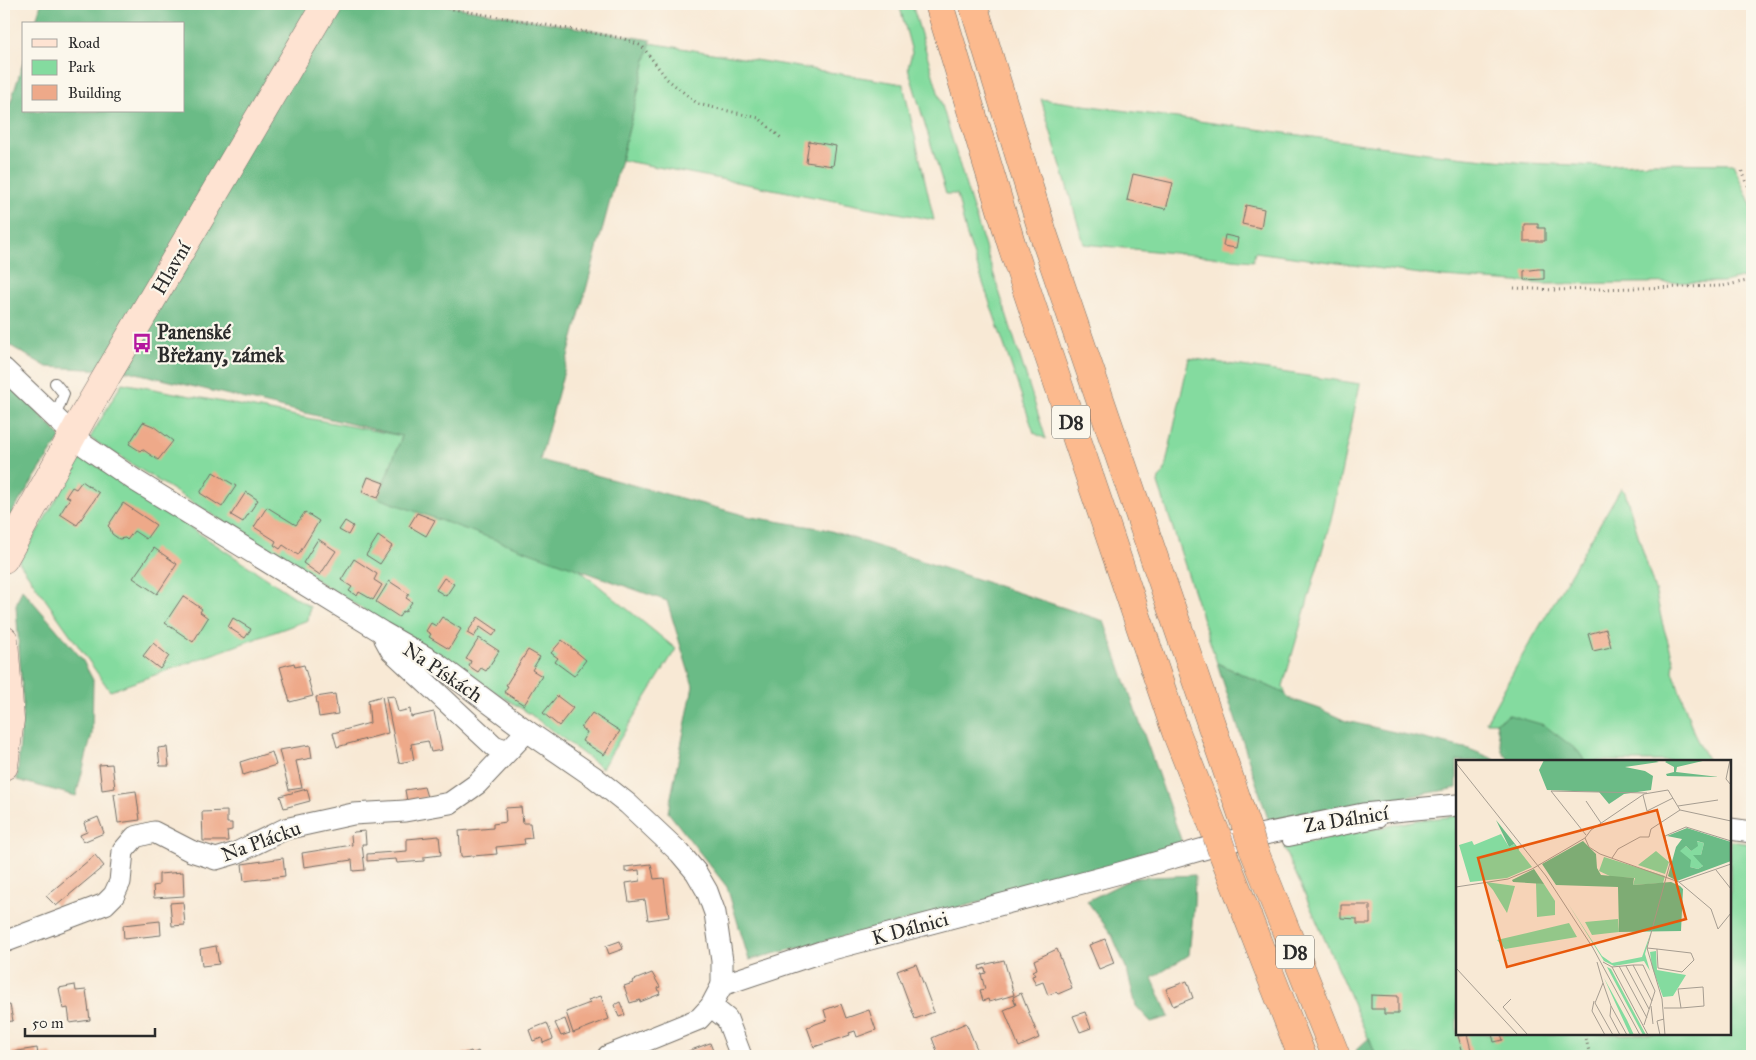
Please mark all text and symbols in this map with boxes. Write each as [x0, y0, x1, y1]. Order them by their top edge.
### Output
legend [22, 22, 185, 112]
text: Road [68, 34, 100, 52]
text: Park [68, 58, 95, 76]
text: Building [68, 84, 122, 102]
street label: Hlavní [146, 236, 196, 299]
place label: Panenské Břežany, zámek [157, 320, 285, 368]
bus stop icon: Panenské Břežany, zámek [131, 332, 153, 354]
road number: D8 [1052, 406, 1090, 438]
street label: Na Pískách [399, 637, 487, 707]
inset map [1456, 760, 1731, 1035]
street label: Za Dálnicí [1302, 800, 1391, 838]
street label: Na Plácku [218, 815, 304, 866]
street label: K Dálnici [869, 906, 951, 950]
road number: D8 [1276, 936, 1314, 969]
scale bar [25, 1005, 155, 1037]
text: 50 m [32, 1014, 64, 1032]

